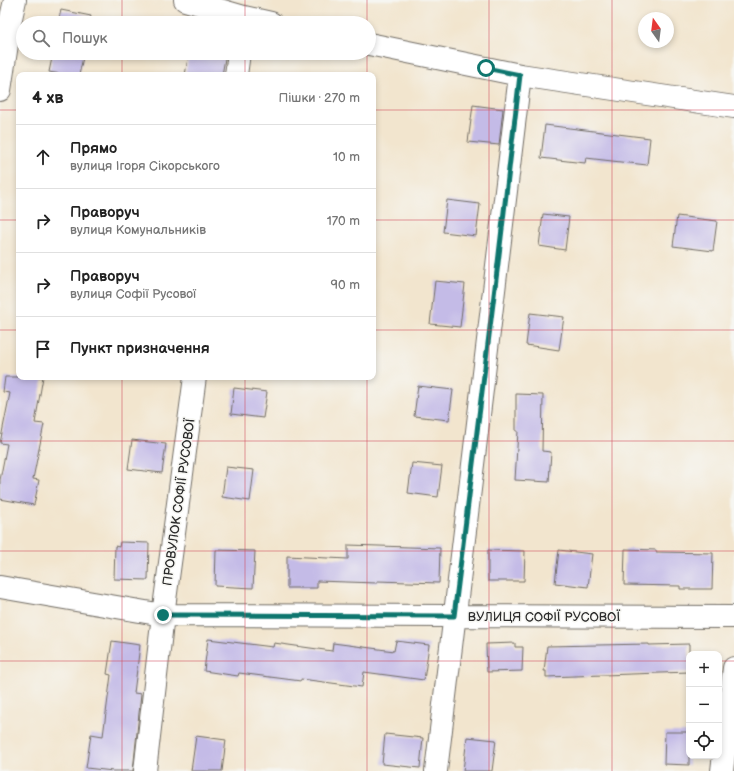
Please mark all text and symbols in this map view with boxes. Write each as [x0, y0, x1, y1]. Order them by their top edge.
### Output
north arrow [638, 12, 674, 48]
search box [16, 16, 376, 60]
icon: search [30, 27, 52, 49]
text: Пошук [62, 29, 108, 48]
route start [477, 59, 495, 77]
text: 4 хв [32, 88, 64, 108]
text: Пішки · 270 m [278, 90, 360, 106]
text: Прямо [70, 139, 117, 158]
icon: ahead [32, 146, 54, 168]
text: 10 m [333, 149, 360, 165]
text: вулиця Ігоря Сікорського [70, 158, 220, 174]
text: Праворуч [70, 203, 140, 222]
icon: right [32, 210, 54, 232]
text: 170 m [327, 213, 360, 229]
text: вулиця Комунальників [70, 222, 206, 238]
text: Праворуч [70, 267, 140, 286]
icon: right [32, 274, 54, 296]
text: 90 m [331, 277, 360, 293]
text: вулиця Софії Русової [70, 286, 196, 302]
icon: arrive [32, 338, 54, 360]
text: Пункт призначення [70, 339, 210, 358]
street label: ПРОВУЛОК СОФІЇ РУСОВОЇ [159, 417, 199, 587]
route end [154, 606, 172, 624]
street label: ВУЛИЦЯ СОФІЇ РУСОВОЇ [468, 609, 620, 625]
map controls [686, 651, 722, 759]
button: + [686, 651, 722, 687]
button: − [686, 687, 722, 723]
button: locate [686, 723, 722, 759]

